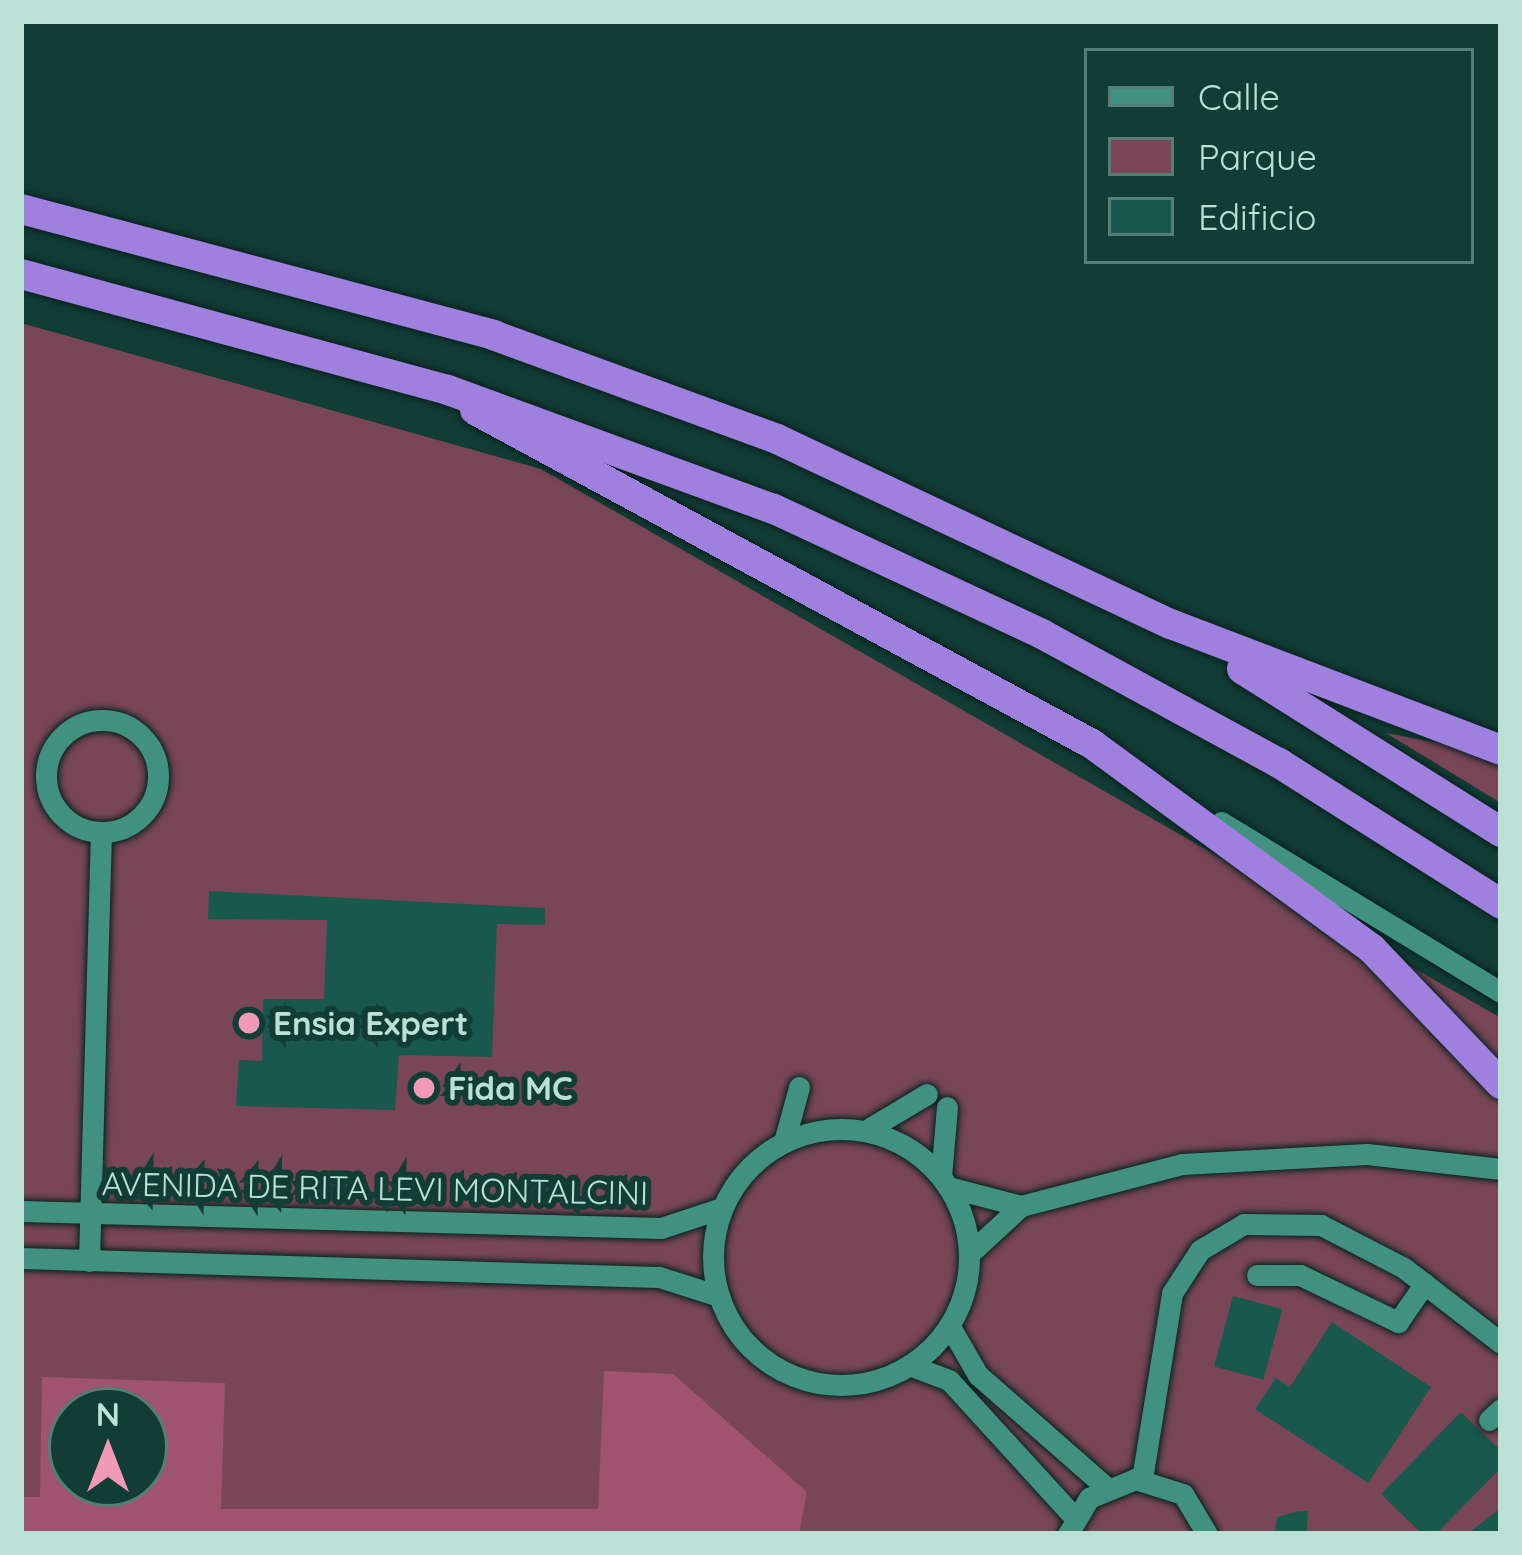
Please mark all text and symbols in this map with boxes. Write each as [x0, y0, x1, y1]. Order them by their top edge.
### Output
legend [1084, 48, 1474, 264]
text: Calle [1198, 74, 1280, 119]
text: Parque [1198, 134, 1317, 179]
text: Edificio [1198, 194, 1317, 239]
place label: Ensia Expert [273, 1003, 468, 1043]
marker: Ensia Expert [236, 1010, 262, 1036]
place label: Fida MC [448, 1068, 573, 1108]
marker: Fida MC [411, 1075, 437, 1101]
street label: AVENIDA DE RITA LEVI MONTALCINI [101, 1163, 649, 1213]
north arrow [48, 1387, 168, 1507]
text: N [96, 1393, 120, 1434]

